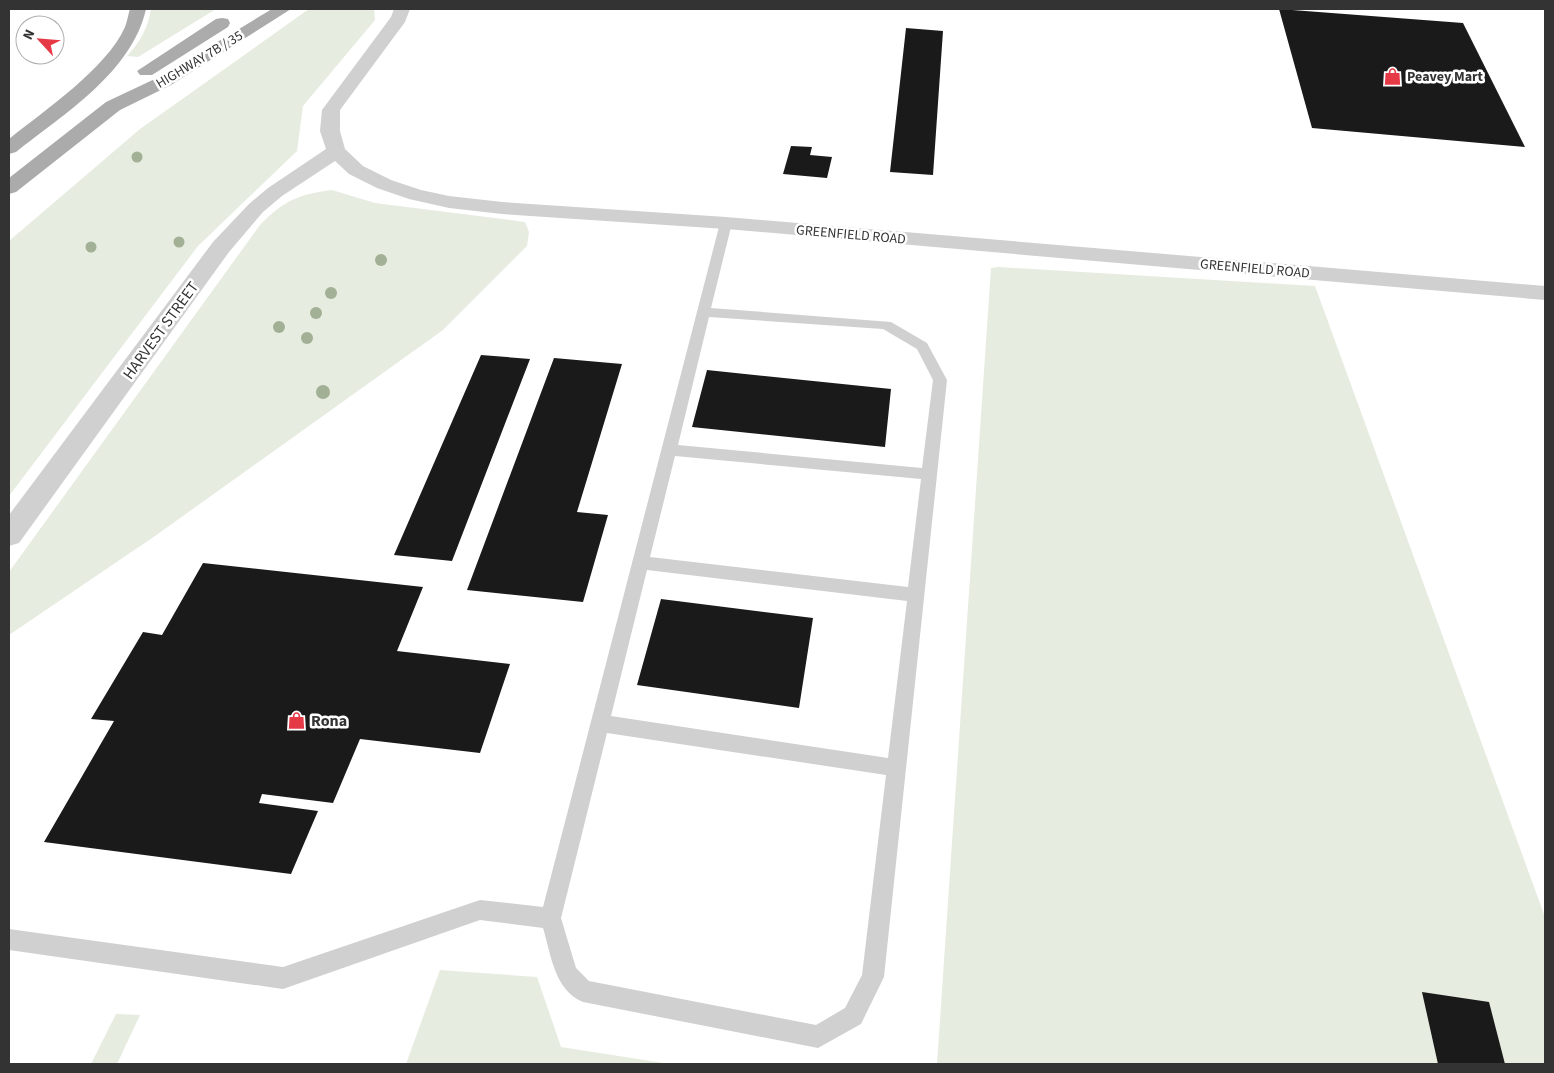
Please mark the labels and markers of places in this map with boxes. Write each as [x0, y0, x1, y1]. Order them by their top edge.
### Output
shop icon: Peavey Mart [1383, 66, 1403, 86]
place label: Peavey Mart [1407, 67, 1484, 87]
shop icon: Rona [287, 710, 307, 730]
place label: Rona [311, 710, 347, 732]

